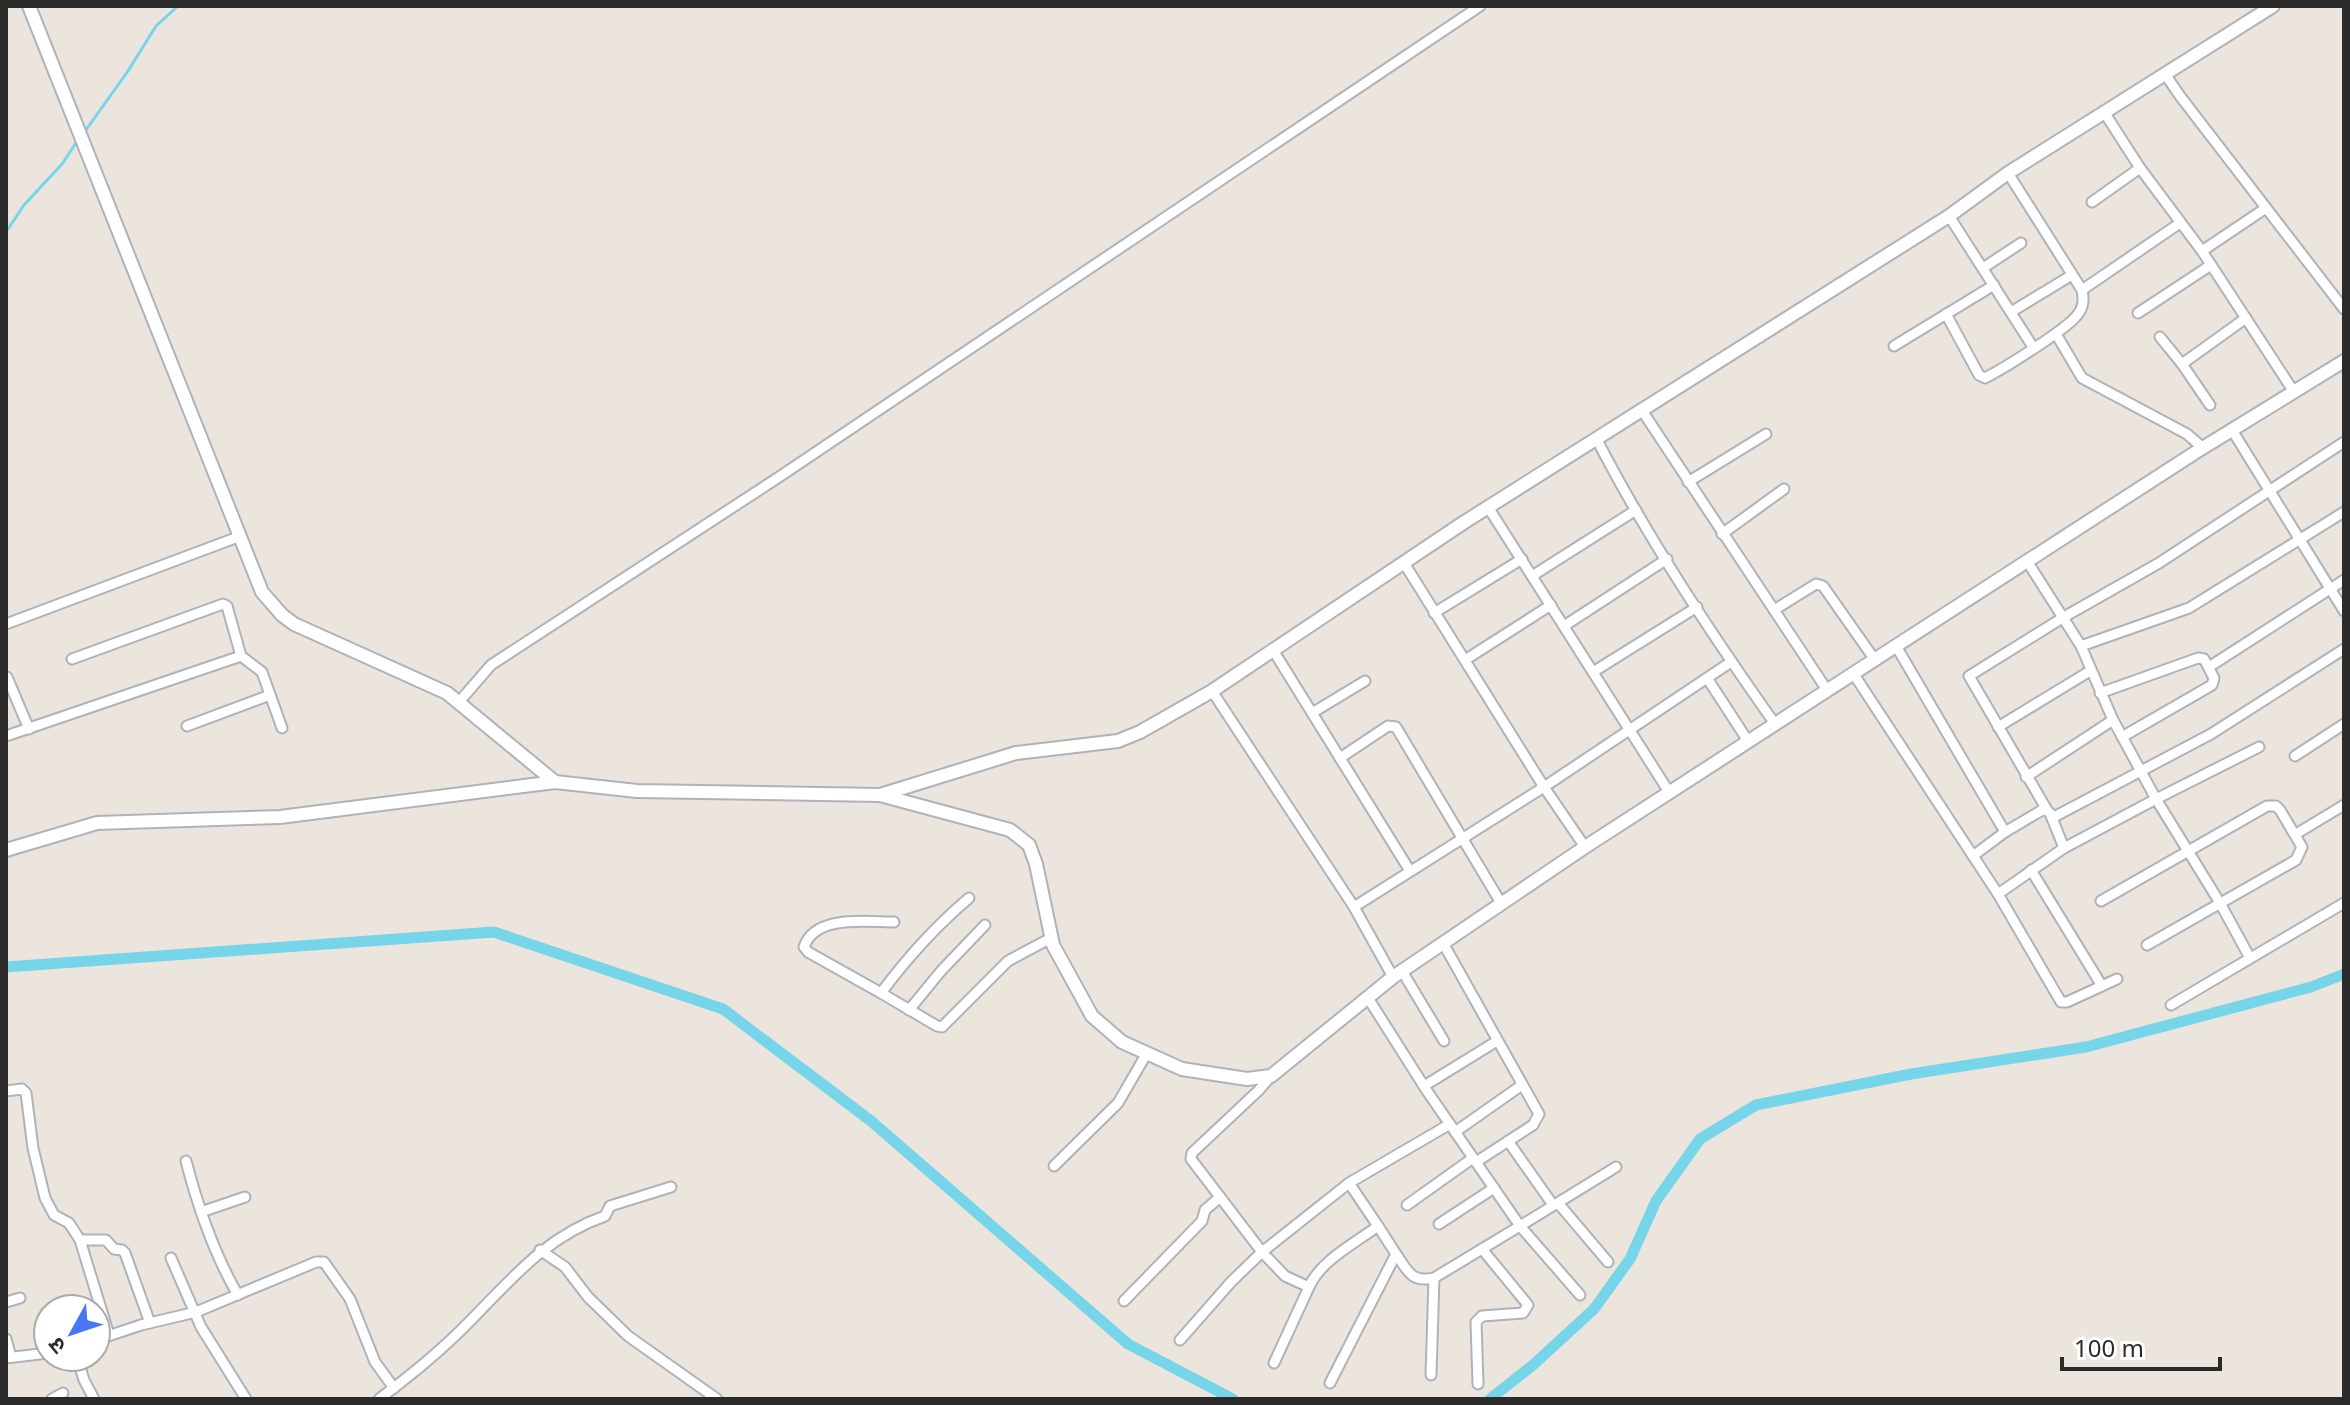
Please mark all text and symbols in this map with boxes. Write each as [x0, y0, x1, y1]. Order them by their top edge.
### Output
north arrow [32, 1293, 112, 1373]
scale bar [2062, 1321, 2220, 1371]
text: उ [40, 1331, 72, 1361]
text: 100 m [2074, 1331, 2144, 1364]

